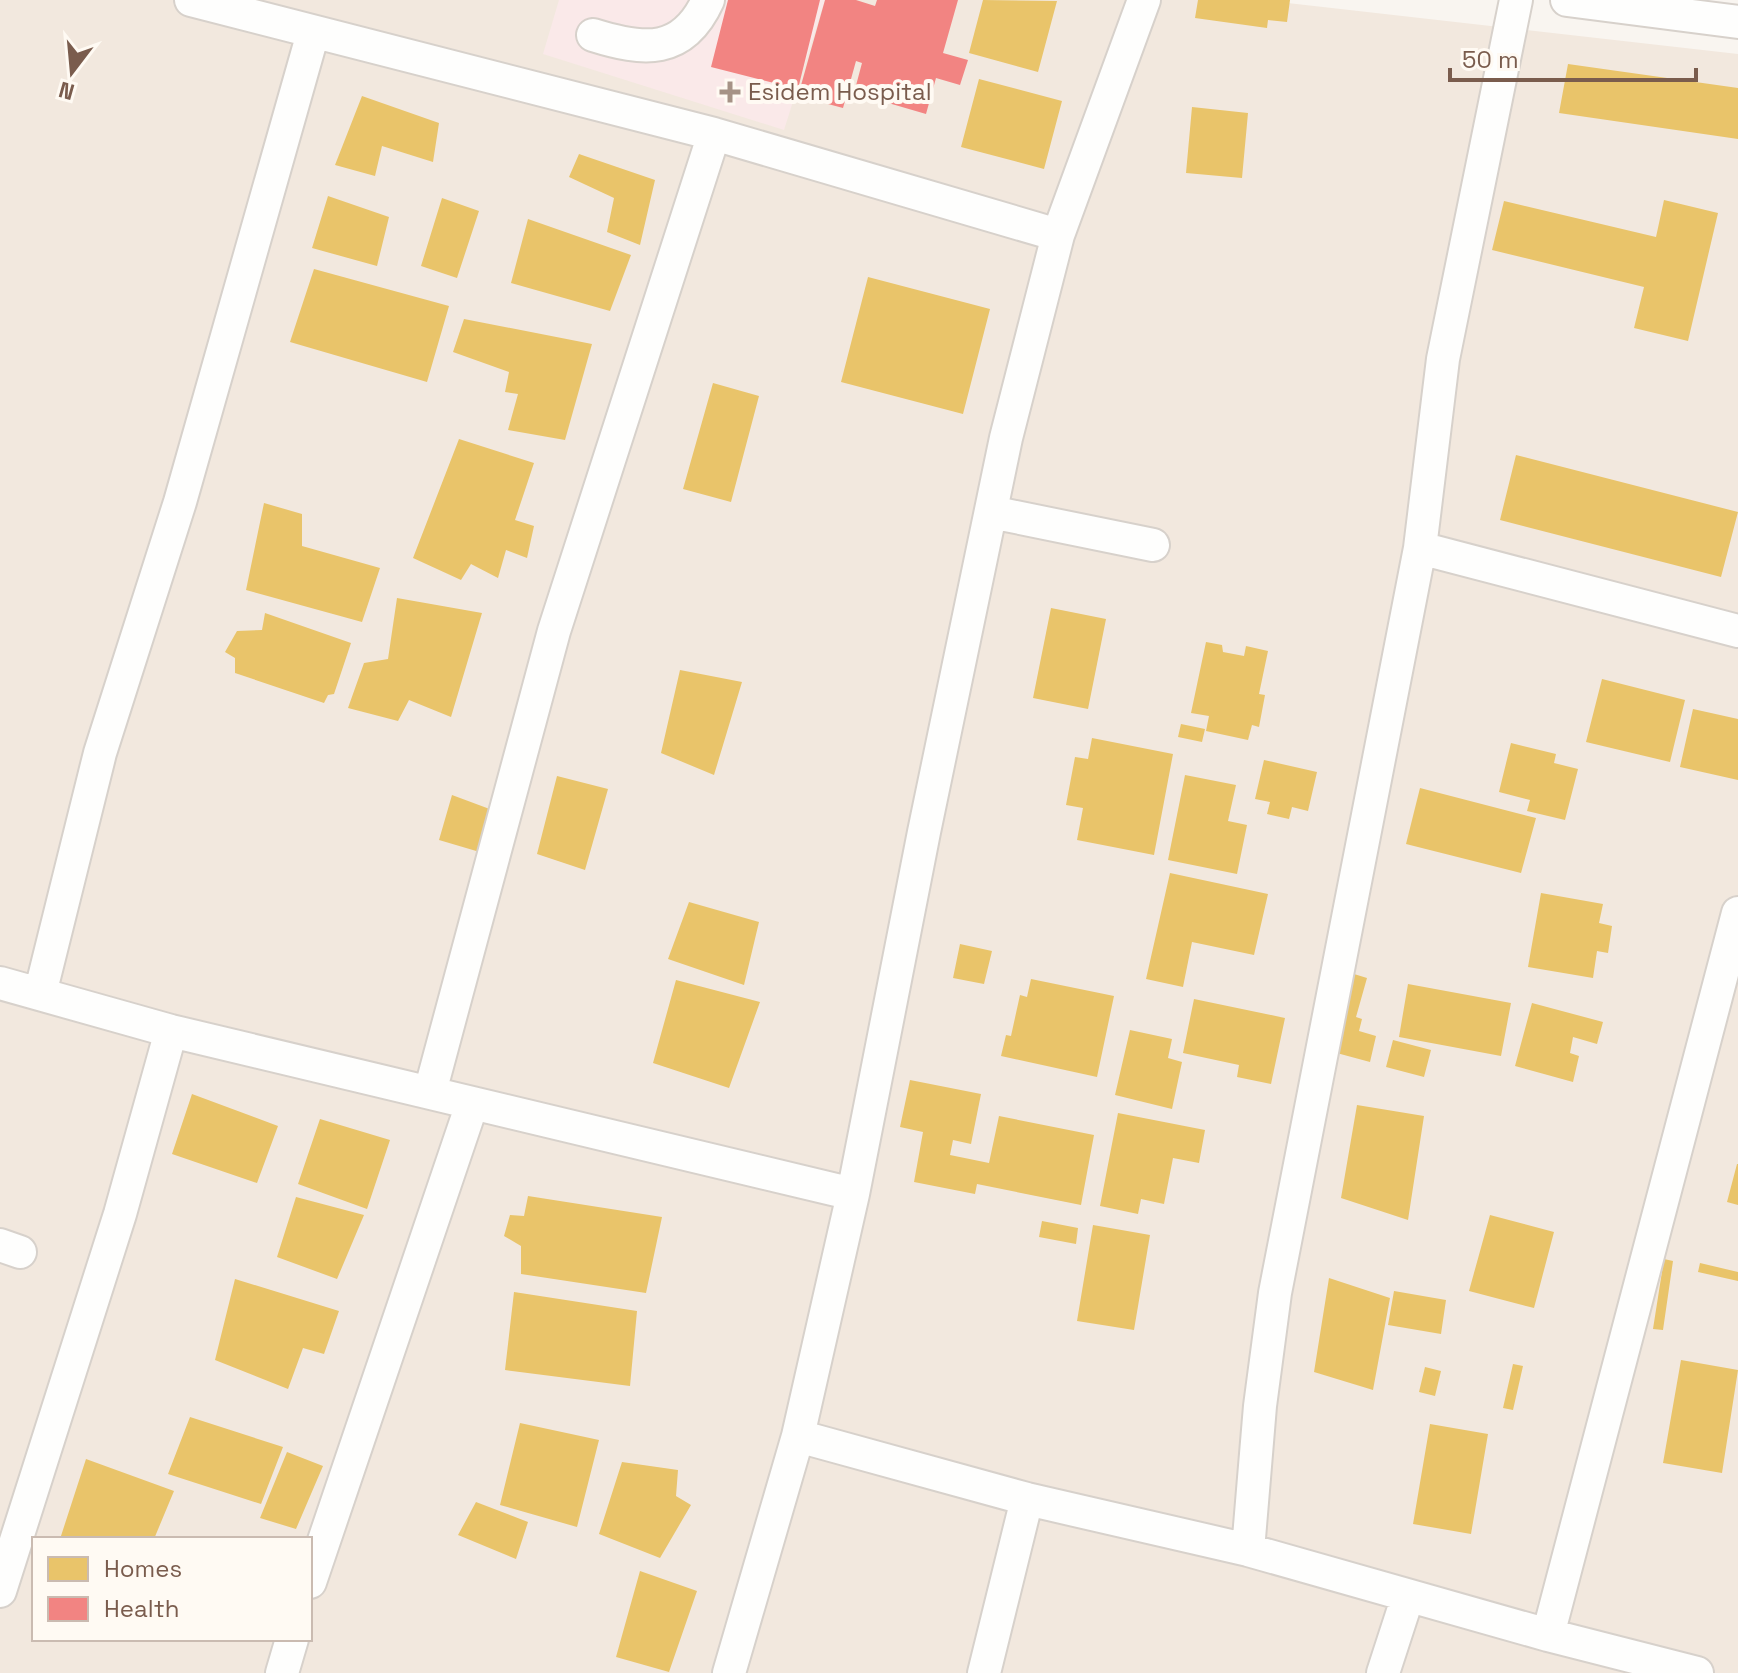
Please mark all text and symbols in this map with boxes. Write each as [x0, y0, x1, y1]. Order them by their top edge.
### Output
north arrow [32, 32, 112, 112]
scale bar [1450, 32, 1696, 82]
text: 50 m [1462, 44, 1519, 75]
text: N [56, 76, 77, 107]
place label: Esidem Hospital [748, 76, 932, 107]
marker: Esidem Hospital [719, 81, 741, 103]
legend [32, 1537, 312, 1641]
text: Homes [104, 1553, 182, 1584]
text: Health [104, 1593, 179, 1624]

